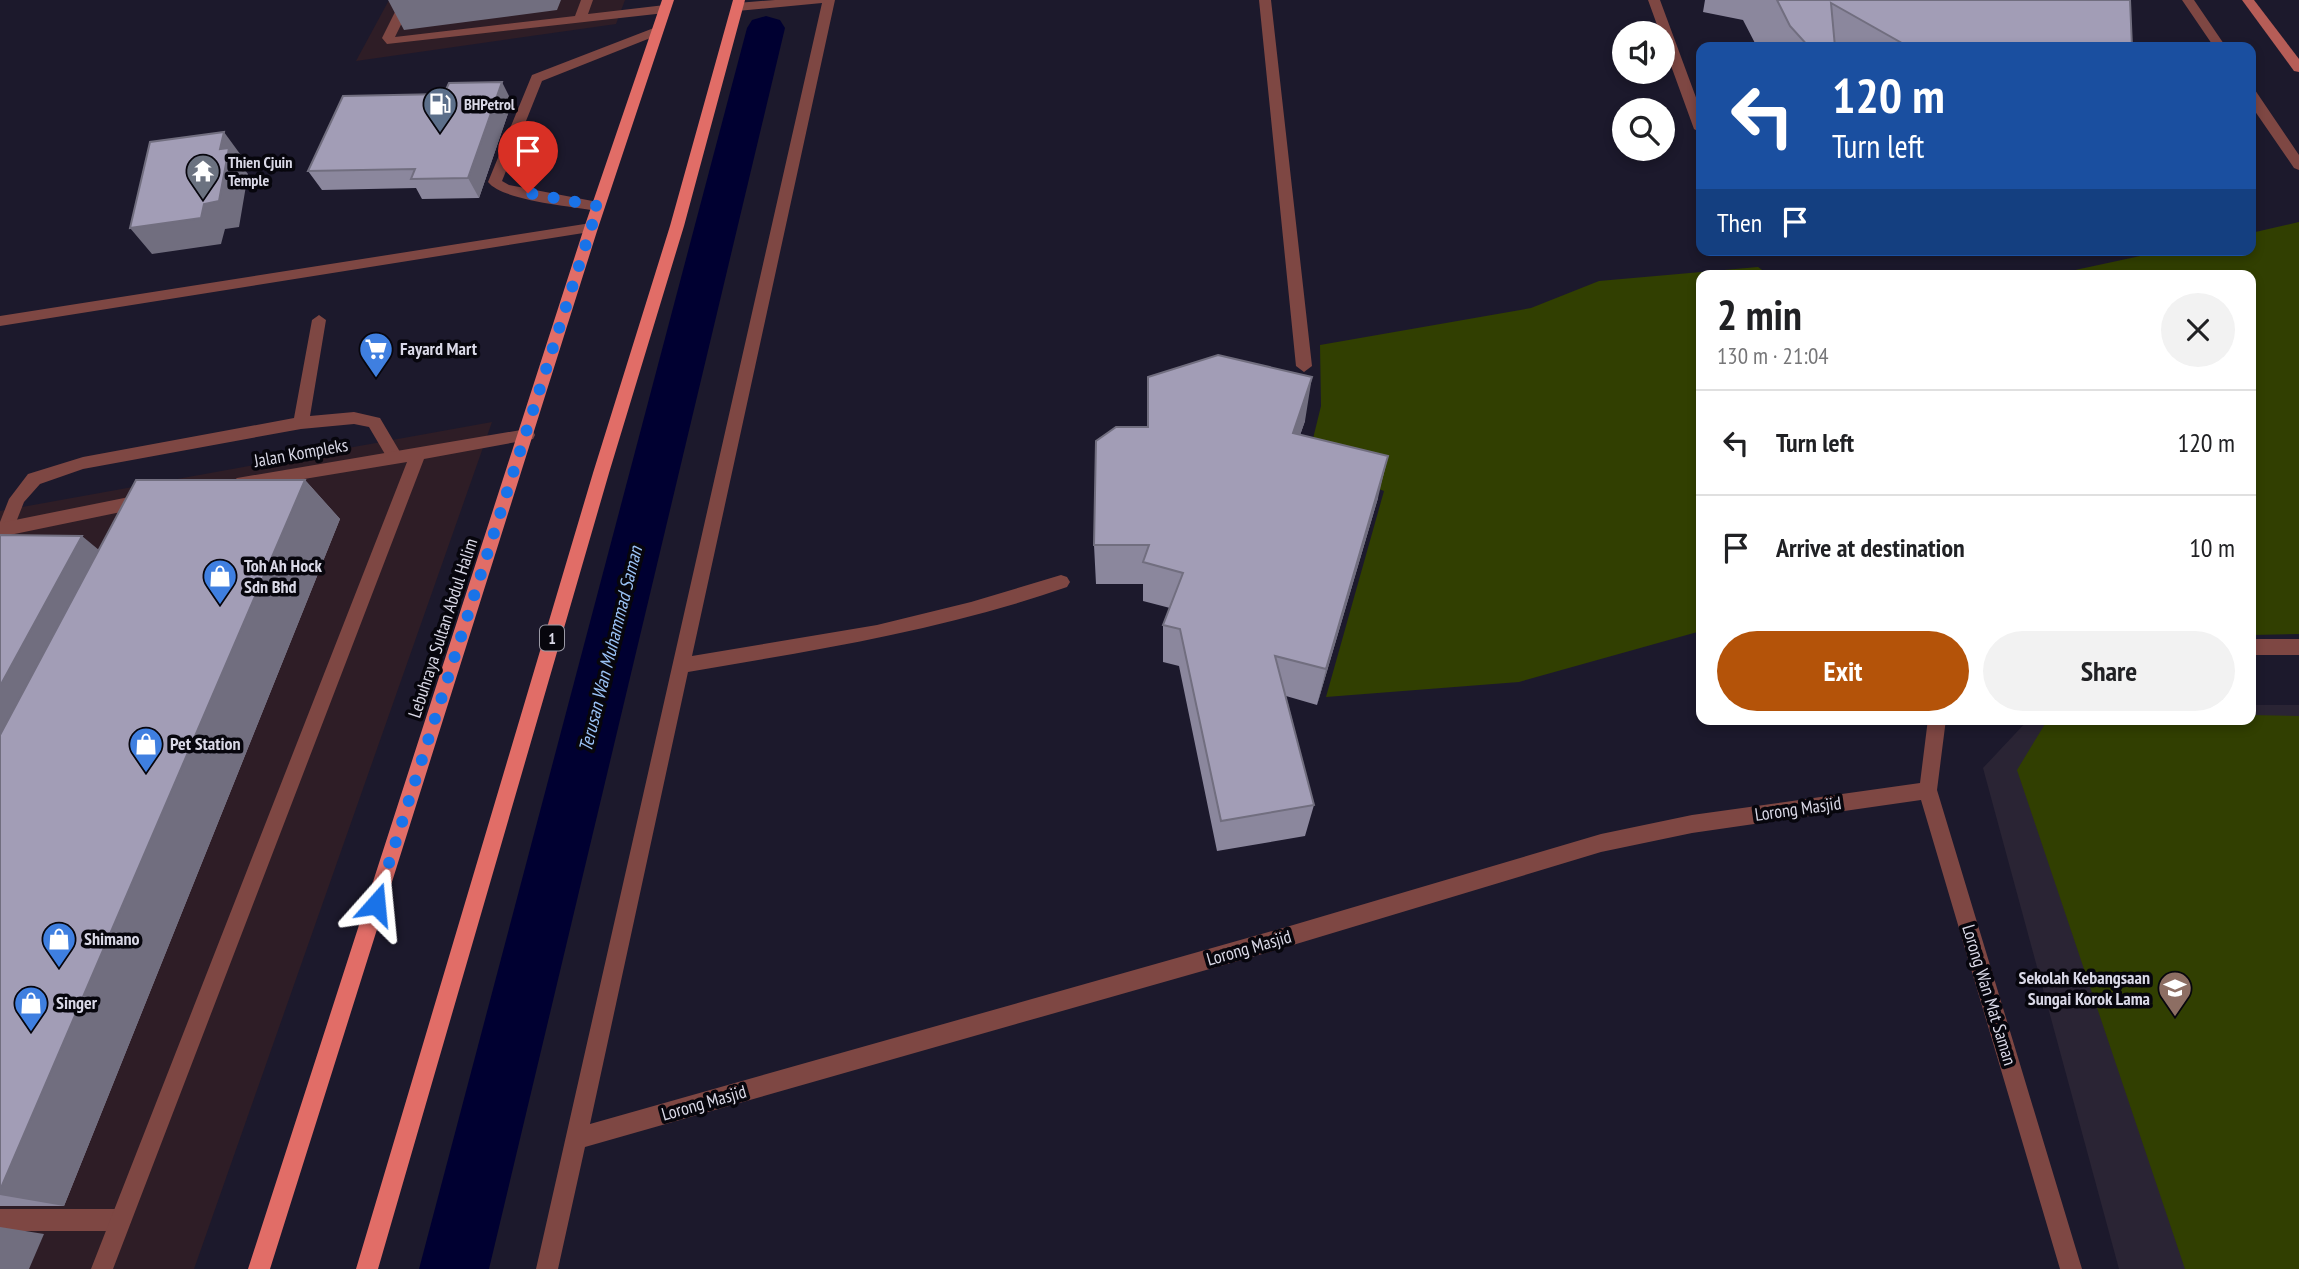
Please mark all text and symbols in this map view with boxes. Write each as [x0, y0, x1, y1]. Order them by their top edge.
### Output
map controls [1612, 21, 1675, 161]
button: sound [1612, 21, 1675, 84]
text: 120 m [1832, 63, 1945, 127]
icon: left [1717, 70, 1808, 161]
fuel station icon: BHPetrol [421, 85, 459, 134]
place label: BHPetrol [464, 94, 515, 114]
button: search [1612, 98, 1675, 161]
pin [498, 121, 558, 193]
text: Turn left [1832, 125, 1924, 167]
icon: arrive [509, 132, 547, 170]
temple icon: Thien Cjuin Temple [184, 152, 222, 201]
place label: Thien Cjuin Temple [228, 152, 292, 190]
icon: arrive [1776, 203, 1814, 241]
text: Then [1717, 206, 1762, 239]
text: 2 min [1717, 287, 1802, 342]
button: close [2161, 293, 2235, 367]
supermarket icon: Fayard Mart [357, 330, 395, 379]
place label: Fayard Mart [400, 337, 478, 360]
text: 130 m · 21:04 [1717, 341, 1829, 370]
icon: left [1717, 424, 1755, 462]
text: Turn left [1776, 426, 1854, 459]
text: 120 m [2177, 426, 2235, 459]
street label: Jalan Kompleks [251, 433, 350, 472]
icon: arrive [1717, 529, 1755, 567]
text: Arrive at destination [1776, 531, 1965, 564]
text: 10 m [2189, 531, 2235, 564]
street label: Lebuhraya Sultan Abdul Halim [403, 535, 482, 720]
water label: Terusan Wan Muhammad Saman [573, 542, 648, 754]
place label: Toh Ah Hock Sdn Bhd [244, 554, 323, 598]
shop icon: Toh Ah Hock Sdn Bhd [201, 557, 239, 606]
road number: 1 [540, 625, 564, 650]
button: Exit [1717, 631, 1969, 711]
button: Share [1983, 631, 2235, 711]
shop icon: Pet Station [127, 725, 165, 774]
place label: Pet Station [170, 732, 241, 755]
street label: Lorong Masjid [1753, 791, 1843, 826]
position arrow [339, 867, 413, 941]
shop icon: Shimano [40, 920, 78, 969]
street label: Lorong Wan Mat Saman [1957, 922, 2022, 1068]
street label: Lorong Masjid [1204, 924, 1294, 971]
place label: Shimano [84, 927, 140, 950]
place label: Sekolah Kebangsaan Sungai Korok Lama [2019, 966, 2150, 1010]
school or university icon: Sekolah Kebangsaan Sungai Korok Lama [2156, 969, 2194, 1018]
shop icon: Singer [12, 984, 50, 1033]
place label: Singer [56, 991, 98, 1014]
street label: Lorong Masjid [659, 1079, 749, 1126]

